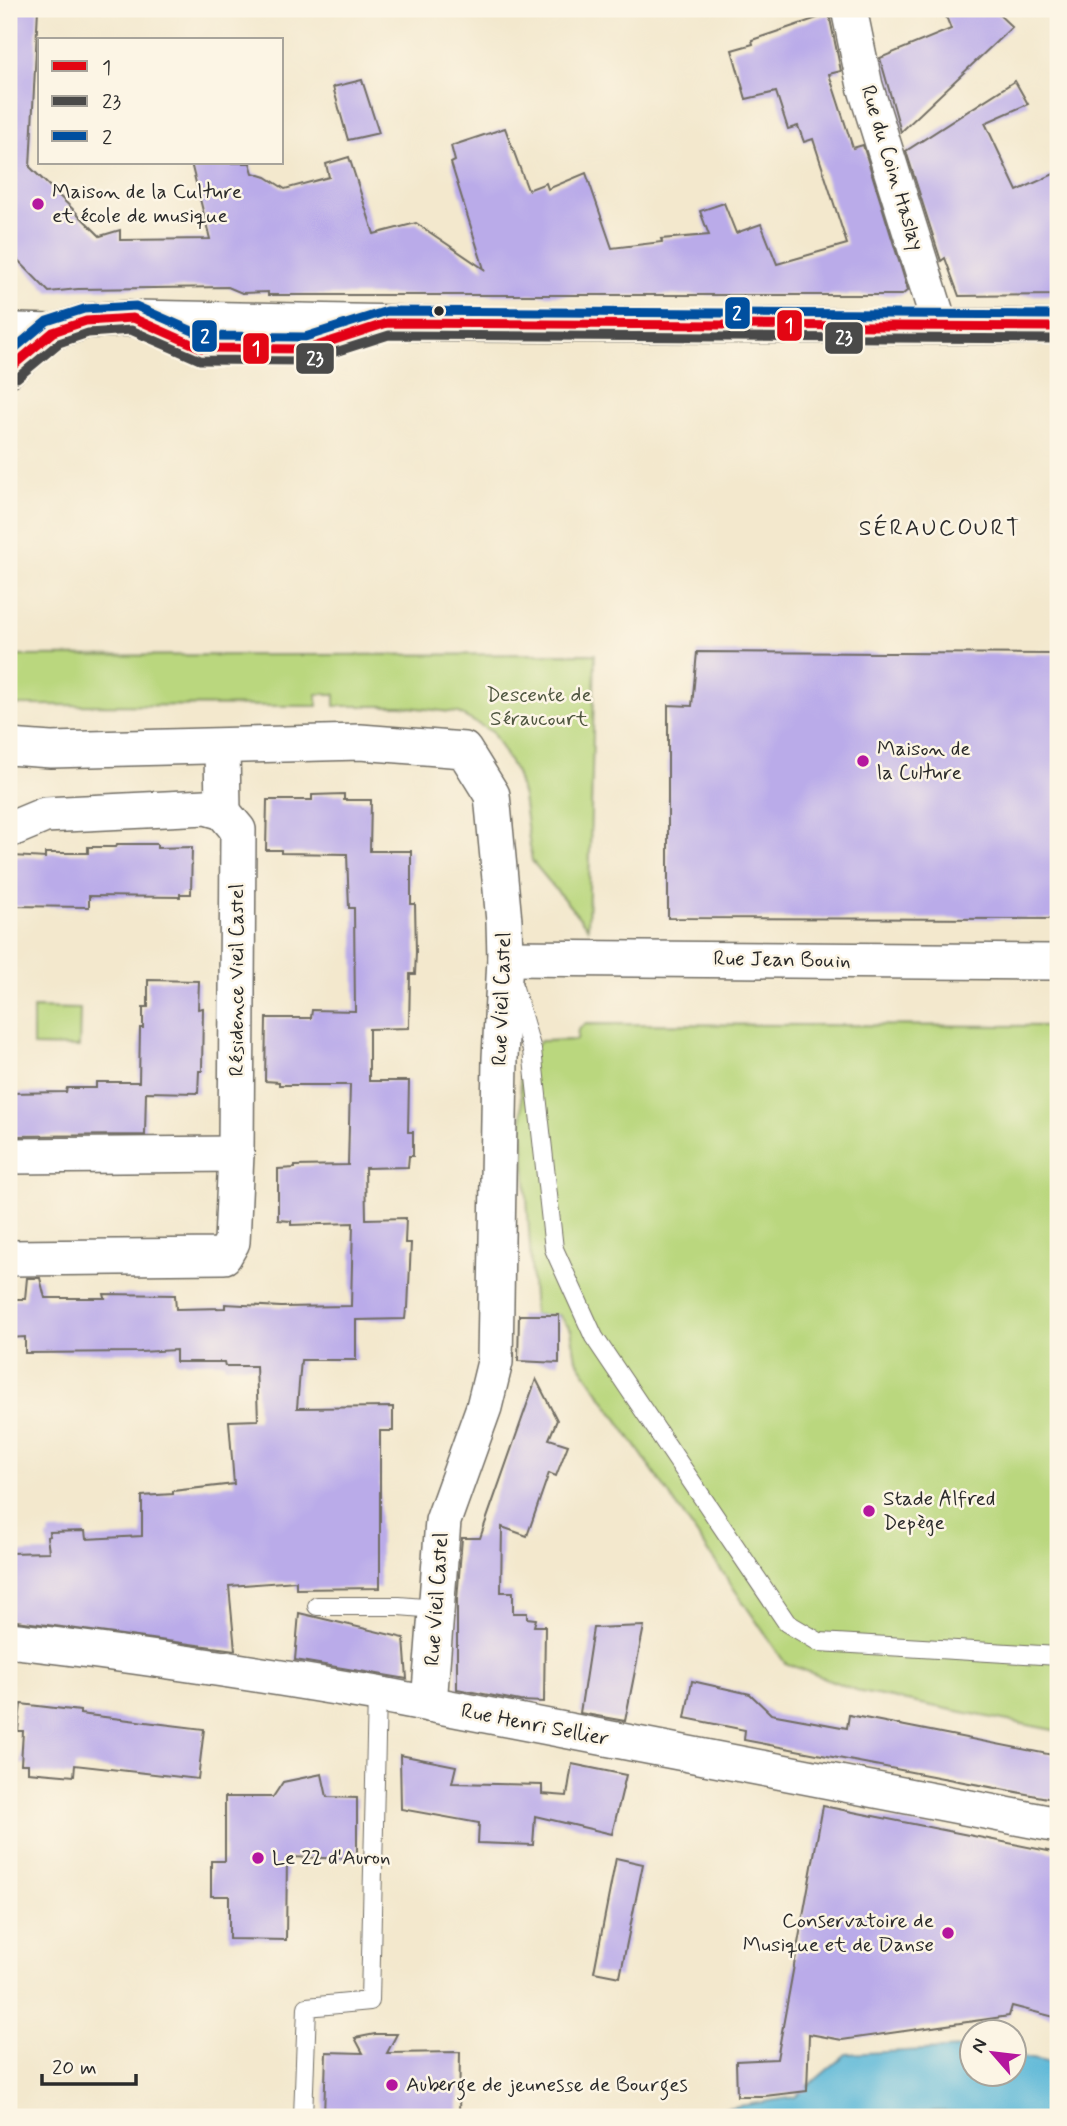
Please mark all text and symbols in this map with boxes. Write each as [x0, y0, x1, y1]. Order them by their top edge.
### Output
legend [38, 38, 284, 164]
text: 1 [102, 54, 111, 82]
street label: Rue du Coin Haslay [854, 82, 930, 254]
text: 23 [102, 88, 121, 116]
text: 2 [102, 124, 112, 152]
place label: Maison de la Culture et école de musique [52, 178, 242, 230]
marker: Maison de la Culture et école de musique [30, 196, 46, 212]
line badge: 2 [724, 296, 751, 330]
text: 2 [732, 302, 742, 327]
unlabelled marker [432, 304, 446, 318]
line badge: 1 [776, 309, 803, 342]
text: 1 [785, 314, 793, 339]
line badge: 2 [191, 319, 218, 353]
line badge: 23 [824, 321, 864, 355]
text: 2 [200, 325, 210, 350]
text: 23 [835, 326, 853, 351]
line badge: 1 [242, 332, 270, 365]
text: 1 [252, 337, 260, 362]
line badge: 23 [295, 342, 335, 375]
text: 23 [306, 347, 324, 372]
district label: SÉRAUCOURT [859, 513, 1021, 544]
park label: Descente de Séraucourt [486, 681, 592, 733]
place label: Maison de la Culture [877, 735, 971, 787]
marker: Maison de la Culture [855, 753, 871, 769]
street label: Résidence Vieil Castel [223, 884, 251, 1076]
street label: Rue Vieil Castel [486, 932, 518, 1066]
street label: Rue Jean Bouin [713, 945, 851, 975]
place label: Stade Alfred Depège [883, 1485, 995, 1537]
marker: Stade Alfred Depège [861, 1503, 877, 1519]
street label: Rue Vieil Castel [418, 1531, 456, 1667]
street label: Rue Henri Sellier [459, 1697, 611, 1753]
place label: Le 22 d'Auron [272, 1844, 391, 1872]
marker: Le 22 d'Auron [250, 1850, 266, 1866]
place label: Conservatoire de Musique et de Danse [743, 1907, 934, 1959]
marker: Conservatoire de Musique et de Danse [940, 1925, 956, 1941]
north arrow [958, 2018, 1028, 2088]
text: N [965, 2034, 993, 2057]
scale bar [42, 2042, 136, 2086]
text: 20 m [52, 2054, 97, 2082]
place label: Auberge de jeunesse de Bourges [406, 2071, 688, 2101]
marker: Auberge de jeunesse de Bourges [384, 2077, 400, 2093]

